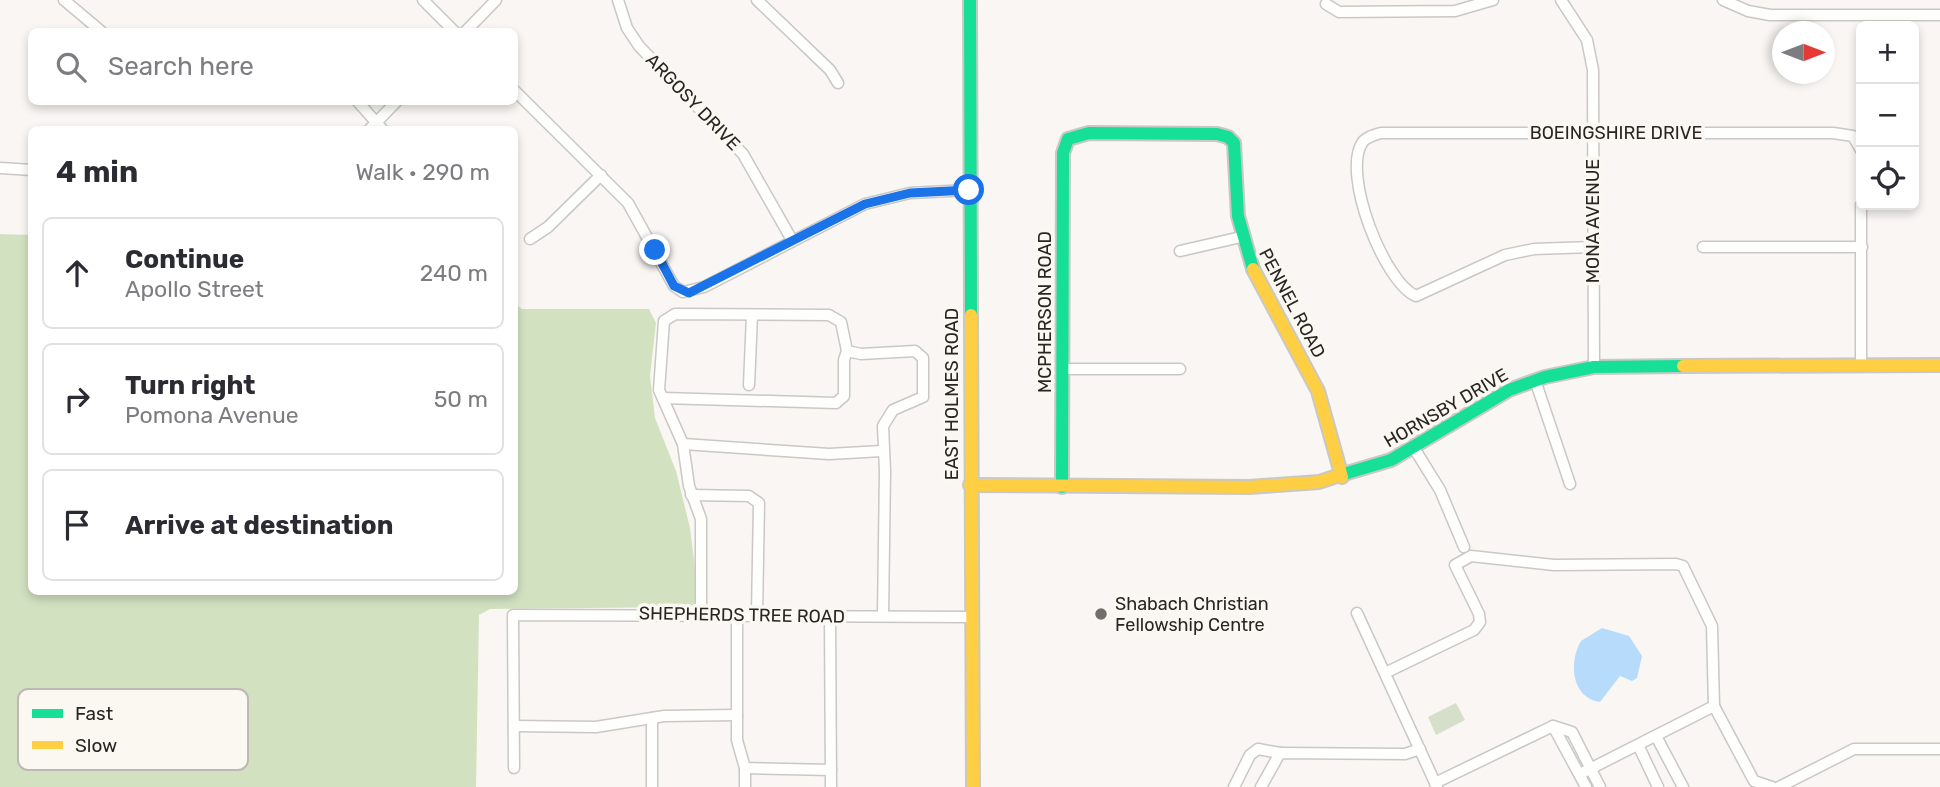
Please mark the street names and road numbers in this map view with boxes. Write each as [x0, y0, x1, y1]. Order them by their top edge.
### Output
street label: ARGOSY DRIVE [641, 49, 745, 155]
street label: BOEINGSHIRE DRIVE [1530, 122, 1702, 144]
street label: MONA AVENUE [1582, 159, 1604, 283]
street label: MCPHERSON ROAD [1034, 231, 1056, 393]
street label: PENNEL ROAD [1254, 245, 1330, 361]
street label: EAST HOLMES ROAD [941, 308, 963, 480]
street label: HORNSBY DRIVE [1380, 364, 1512, 452]
street label: SHEPHERDS TREE ROAD [639, 602, 845, 628]

